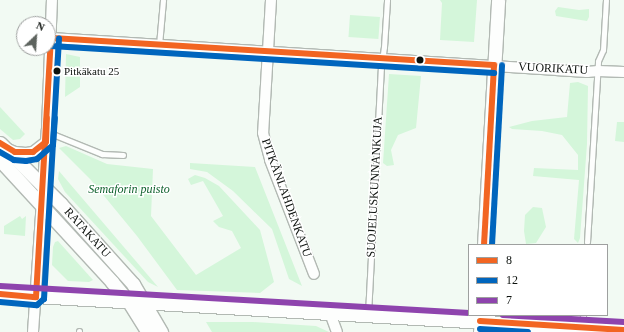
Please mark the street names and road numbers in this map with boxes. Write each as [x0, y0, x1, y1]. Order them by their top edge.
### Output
street label: VUORIKATU [518, 60, 588, 78]
street label: SUOJELUSKUNNANKUJA [364, 116, 386, 258]
street label: PITKÄNLAHDENKATU [258, 137, 314, 259]
street label: RATAKATU [61, 205, 113, 261]

